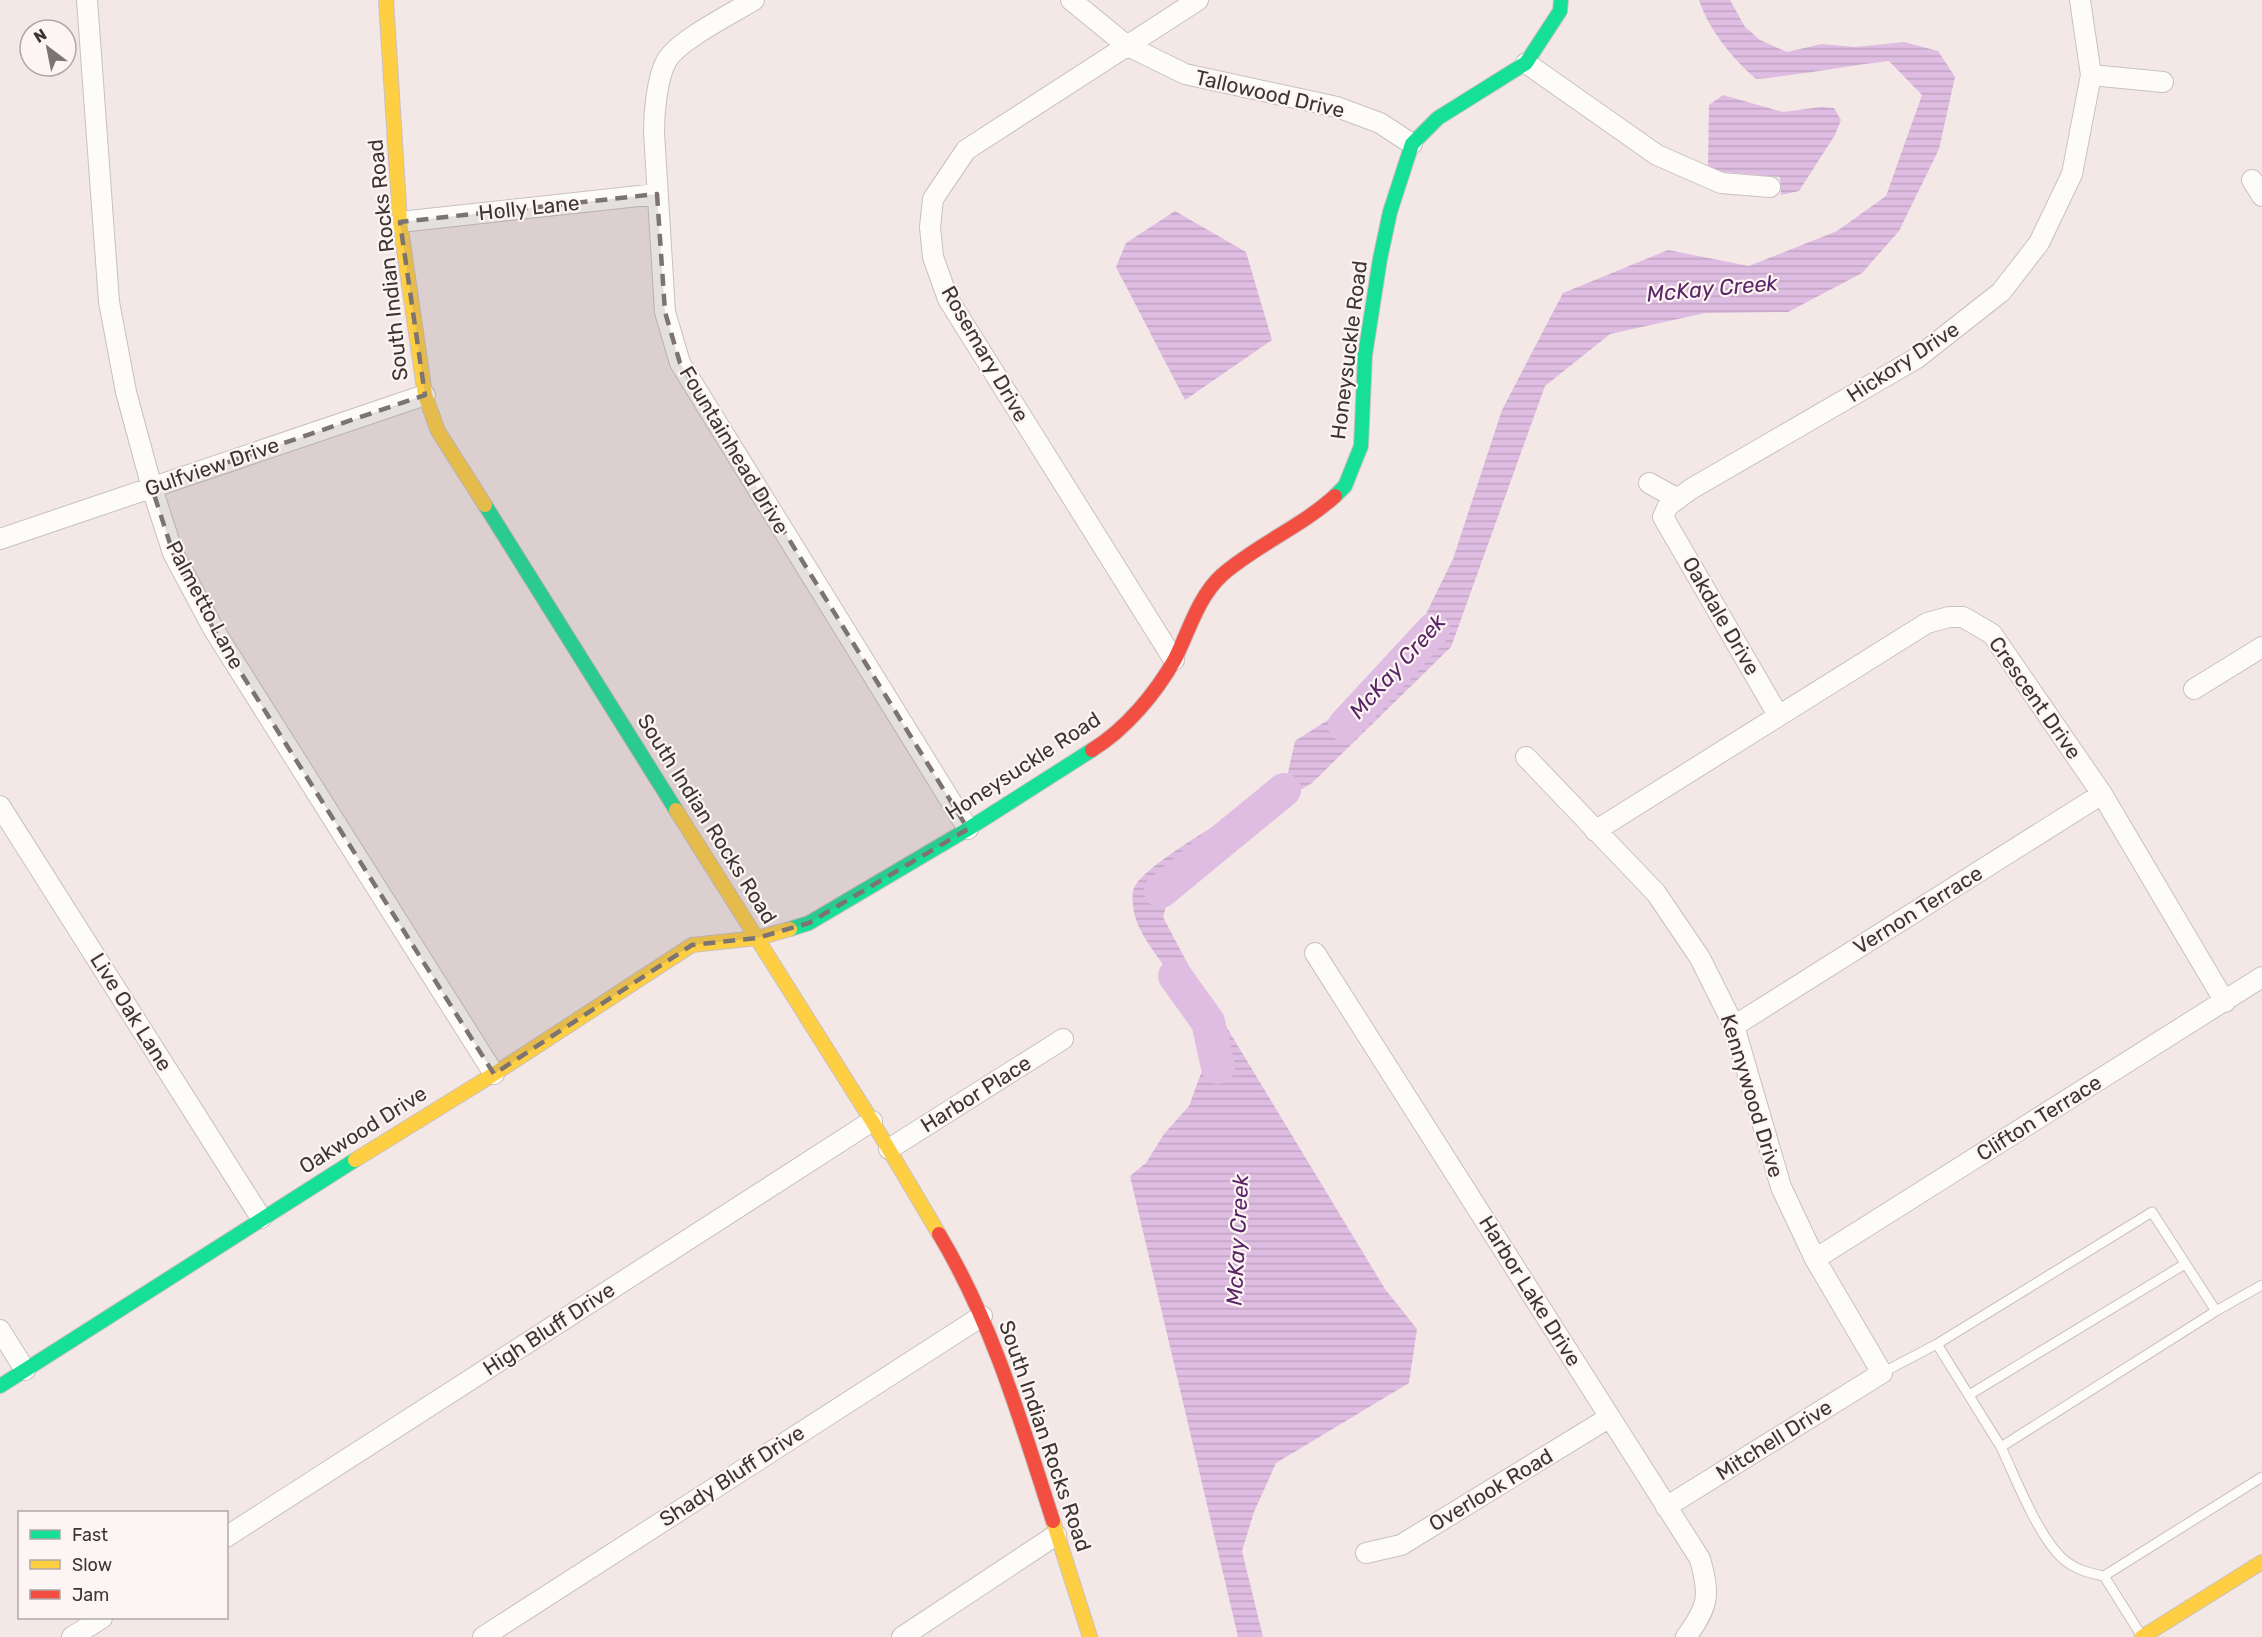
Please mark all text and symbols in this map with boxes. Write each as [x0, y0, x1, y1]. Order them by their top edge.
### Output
north arrow [18, 18, 78, 78]
text: N [30, 25, 50, 47]
street label: Tallowood Drive [1193, 64, 1347, 123]
street label: South Indian Rocks Road [362, 138, 413, 382]
street label: Holly Lane [477, 190, 581, 225]
street label: Honeysuckle Road [1325, 259, 1372, 441]
water label: McKay Creek [1645, 269, 1779, 308]
street label: Rosemary Drive [936, 281, 1035, 426]
street label: Hickory Drive [1842, 316, 1964, 407]
street label: Fountainhead Drive [674, 361, 794, 538]
street label: Gulfview Drive [141, 432, 282, 501]
street label: Palmetto Lane [161, 536, 250, 673]
street label: Oakdale Drive [1677, 552, 1765, 679]
water label: McKay Creek [1343, 608, 1452, 724]
street label: Crescent Drive [1984, 632, 2087, 764]
street label: Honeysuckle Road [940, 706, 1105, 825]
street label: South Indian Rocks Road [632, 709, 782, 928]
street label: Vernon Terrace [1849, 860, 1987, 959]
street label: Live Oak Lane [85, 948, 178, 1075]
street label: Kennywood Drive [1716, 1011, 1789, 1180]
street label: Harbor Place [916, 1050, 1035, 1137]
street label: Clifton Terrace [1972, 1069, 2106, 1166]
street label: Oakwood Drive [294, 1080, 431, 1179]
water label: McKay Creek [1221, 1173, 1254, 1306]
street label: Harbor Lake Drive [1474, 1211, 1587, 1371]
street label: High Bluff Drive [478, 1277, 619, 1380]
street label: South Indian Rocks Road [994, 1317, 1097, 1555]
street label: Mitchell Drive [1711, 1394, 1836, 1485]
street label: Shady Bluff Drive [655, 1419, 809, 1532]
street label: Overlook Road [1424, 1443, 1557, 1536]
legend [18, 1511, 228, 1619]
text: Fast [72, 1524, 108, 1546]
text: Slow [72, 1554, 112, 1576]
text: Jam [72, 1584, 109, 1606]

